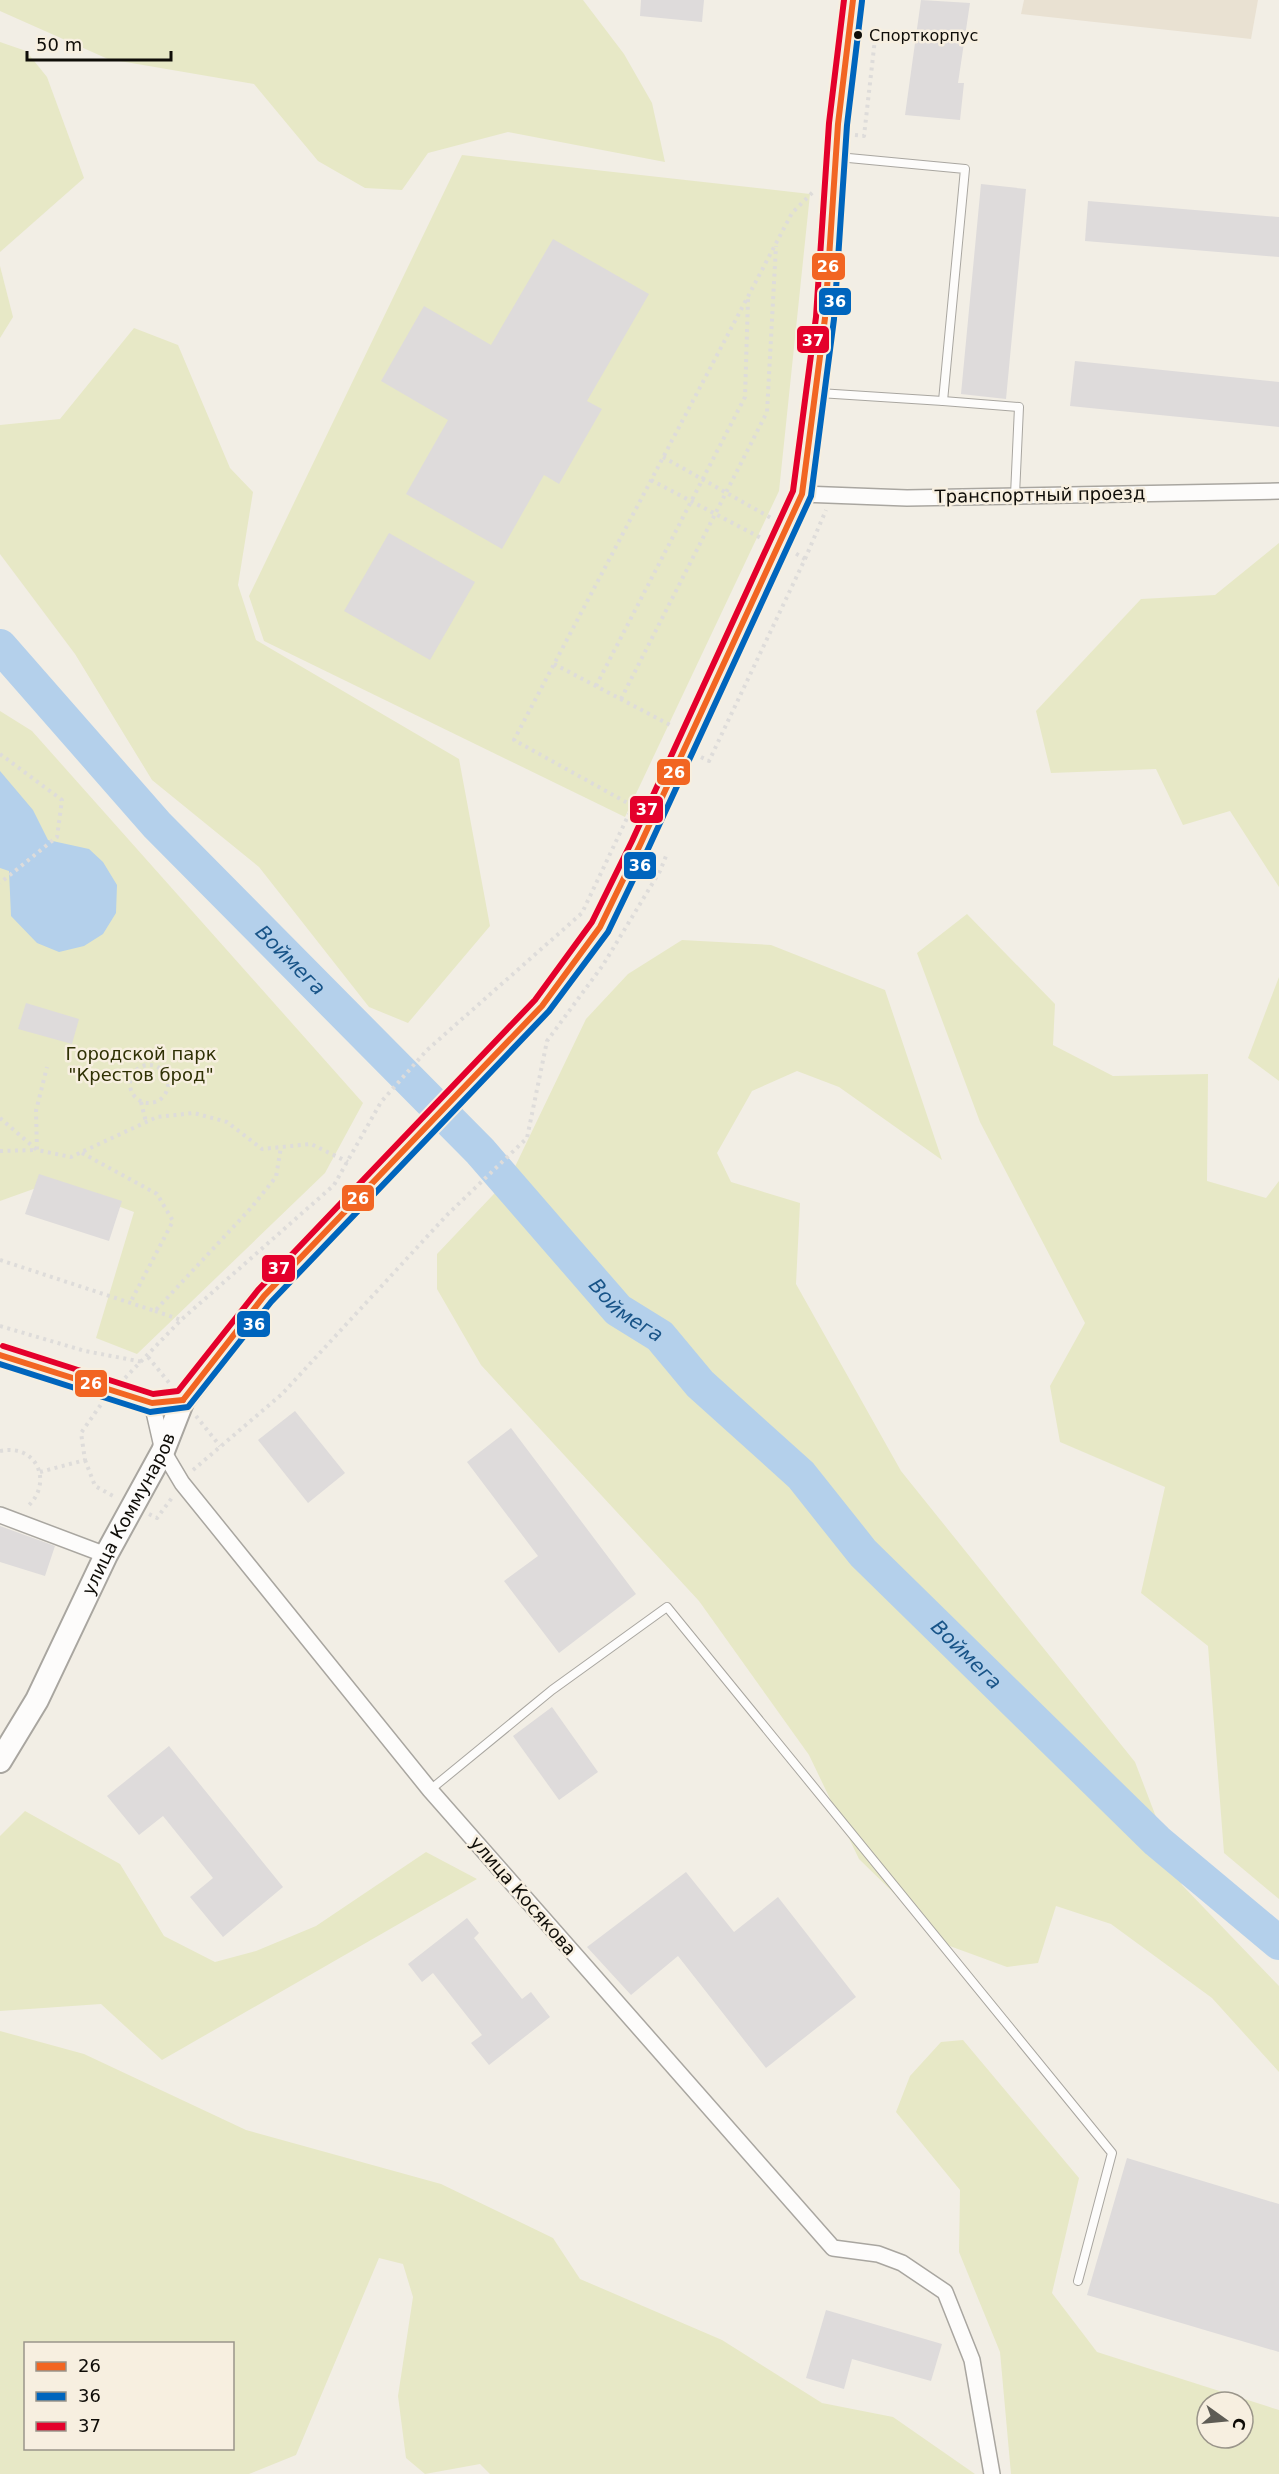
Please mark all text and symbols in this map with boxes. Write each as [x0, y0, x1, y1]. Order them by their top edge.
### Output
scale bar [27, 24, 171, 62]
place label: Спорткорпус [869, 26, 978, 45]
marker: Спорткорпус [852, 29, 864, 41]
text: 50 m [36, 34, 82, 55]
line badge: 26 [811, 252, 846, 281]
text: 26 [817, 257, 839, 276]
line badge: 36 [818, 287, 852, 316]
text: 36 [824, 292, 846, 311]
line badge: 37 [796, 325, 830, 354]
text: 37 [802, 331, 824, 350]
street label: Транспортный проезд [934, 482, 1145, 507]
line badge: 26 [656, 758, 691, 786]
text: 26 [663, 763, 685, 782]
line badge: 37 [629, 795, 664, 824]
text: 37 [636, 800, 658, 819]
line badge: 36 [623, 851, 657, 880]
text: 36 [629, 856, 651, 875]
water label: Воймега [251, 920, 331, 1000]
park label: Городской парк "Крестов брод" [65, 1043, 217, 1085]
line badge: 26 [341, 1184, 375, 1212]
text: 26 [347, 1189, 369, 1208]
line badge: 37 [261, 1254, 296, 1283]
text: 37 [268, 1259, 290, 1278]
water label: Воймега [584, 1273, 668, 1347]
line badge: 36 [236, 1310, 271, 1338]
text: 36 [243, 1315, 265, 1334]
line badge: 26 [74, 1369, 108, 1398]
text: 26 [80, 1374, 102, 1393]
street label: улица Коммунаров [78, 1430, 179, 1598]
water label: Воймега [926, 1615, 1007, 1694]
street label: улица Косякова [466, 1832, 581, 1960]
legend [24, 2342, 234, 2450]
text: 26 [78, 2355, 101, 2376]
text: 36 [78, 2385, 101, 2406]
north arrow [1195, 2390, 1255, 2450]
text: 37 [78, 2415, 101, 2436]
text: С [1228, 2416, 1250, 2432]

